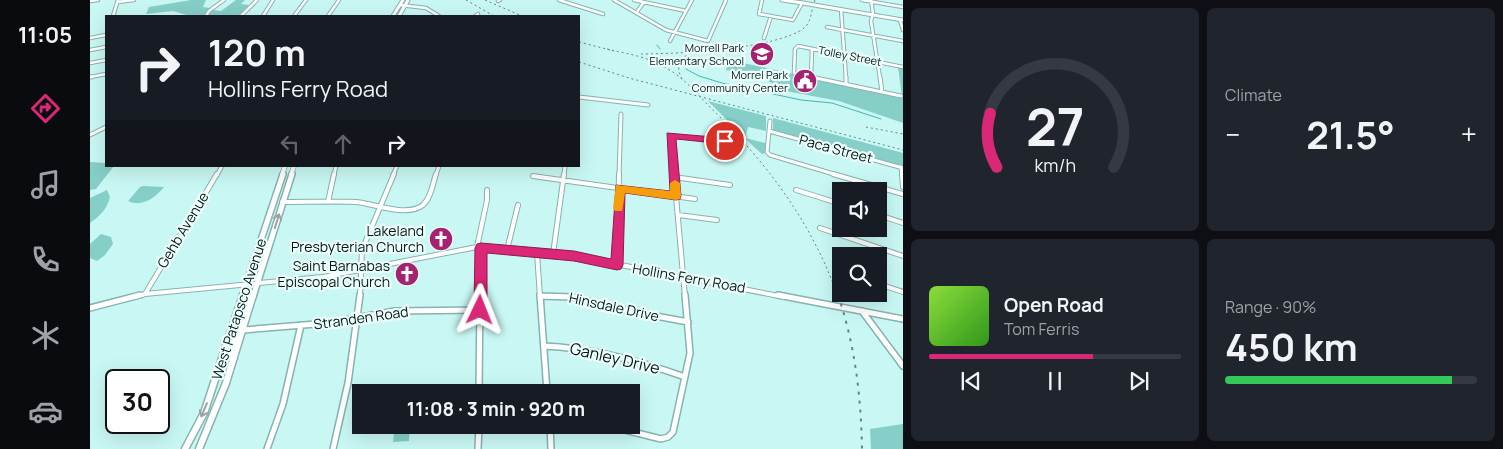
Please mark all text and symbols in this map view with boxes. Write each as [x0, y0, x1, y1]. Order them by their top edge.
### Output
text: 11:05 [18, 20, 72, 50]
text: 120 m [208, 29, 306, 77]
icon: right [125, 35, 190, 100]
place label: Morrell Park Elementary School [649, 40, 745, 68]
school or university icon: Morrell Park Elementary School [749, 41, 775, 67]
street label: Tolley Street [817, 42, 883, 69]
place label: Morrel Park Community Center [692, 67, 789, 95]
public building icon: Morrel Park Community Center [792, 68, 818, 94]
text: Hollins Ferry Road [208, 74, 388, 104]
text: Climate [1225, 84, 1282, 106]
icon: directions [28, 91, 63, 126]
text: 27 [1026, 91, 1084, 162]
text: 21.5° [1306, 108, 1395, 160]
text: − [1225, 115, 1240, 153]
text: + [1461, 115, 1477, 153]
pin [704, 120, 746, 162]
icon: arrive [711, 127, 739, 155]
icon: left [276, 130, 304, 158]
icon: ahead [329, 130, 357, 158]
icon: right [382, 130, 410, 158]
street label: Paca Street [797, 130, 875, 168]
text: km/h [1034, 153, 1076, 177]
icon: music [28, 167, 63, 202]
map controls [832, 182, 887, 302]
button: sound [832, 182, 887, 237]
street label: Gehb Avenue [152, 188, 213, 271]
one-way arrow [272, 213, 282, 229]
place label: Lakeland Presbyterian Church [291, 221, 424, 256]
church icon: Lakeland Presbyterian Church [428, 226, 454, 252]
street label: West Patapsco Avenue [207, 236, 270, 382]
icon: phone [28, 242, 63, 277]
button: search [832, 247, 887, 302]
place label: Saint Barnabas Episcopal Church [278, 256, 390, 291]
street label: Hollins Ferry Road [631, 258, 747, 297]
church icon: Saint Barnabas Episcopal Church [394, 261, 420, 287]
position arrow [453, 283, 505, 335]
street label: Hinsdale Drive [567, 288, 661, 325]
text: Open Road [1004, 292, 1104, 318]
text: Range · 90% [1225, 296, 1316, 318]
street label: Stranden Road [312, 301, 410, 334]
icon: climate [28, 318, 63, 353]
text: Tom Ferris [1004, 318, 1079, 340]
text: 450 km [1225, 320, 1358, 372]
street label: Ganley Drive [568, 337, 662, 379]
icon: previous [957, 367, 985, 395]
icon: pause [1041, 367, 1069, 395]
icon: next [1125, 367, 1153, 395]
speed limit sign: 30 [105, 369, 170, 434]
icon: car [28, 394, 63, 429]
text: 11:08 · 3 min · 920 m [407, 396, 585, 422]
one-way arrow [199, 402, 209, 417]

